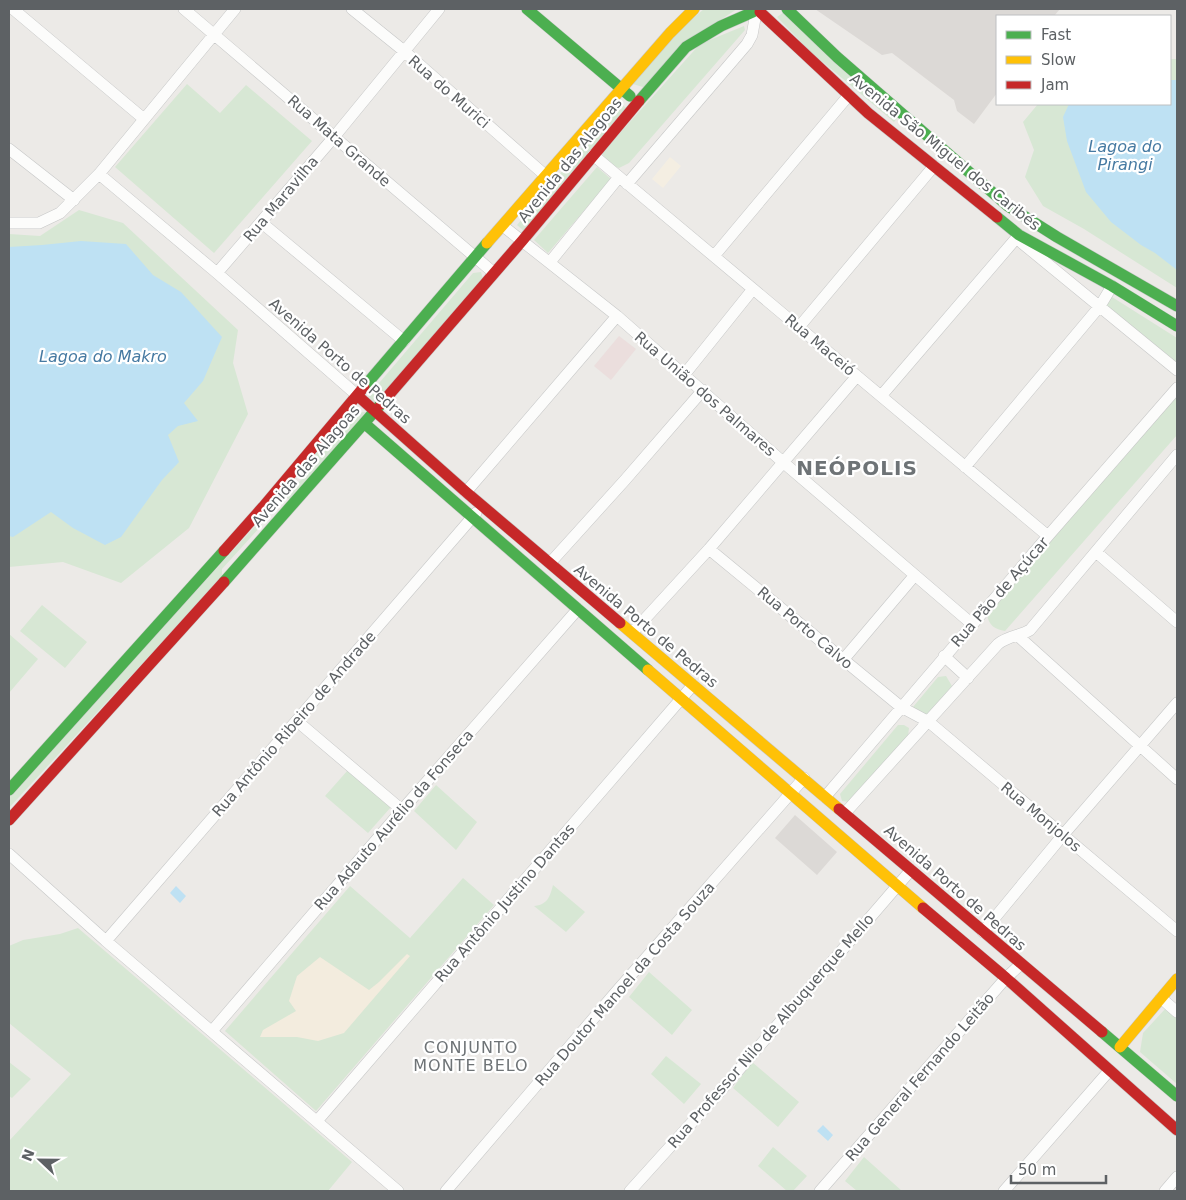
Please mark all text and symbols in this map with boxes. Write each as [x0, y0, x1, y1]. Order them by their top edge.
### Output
legend [996, 15, 1171, 105]
text: Fast [1041, 26, 1071, 44]
text: Slow [1041, 51, 1076, 69]
street label: Rua do Murici [405, 52, 493, 132]
street label: Avenida São Miguel dos Caribés [846, 70, 1044, 234]
text: Jam [1040, 76, 1069, 94]
street label: Rua Mata Grande [284, 91, 394, 191]
street label: Avenida das Alagoas [514, 94, 626, 226]
water label: Lagoa do Pirangi [1088, 137, 1162, 174]
street label: Rua Maravilha [240, 152, 322, 246]
street label: Avenida Porto de Pedras [265, 294, 415, 428]
street label: Rua Maceió [781, 310, 859, 380]
street label: Rua União dos Palmares [631, 328, 779, 460]
water label: Lagoa do Makro [39, 347, 167, 366]
street label: Avenida das Alagoas [248, 401, 364, 531]
district label: NEÓPOLIS [796, 456, 918, 480]
street label: Rua Pão de Açúcar [947, 533, 1053, 651]
street label: Avenida Porto de Pedras [570, 561, 722, 692]
street label: Rua Porto Calvo [754, 583, 856, 673]
street label: Rua Antônio Ribeiro de Andrade [209, 628, 379, 820]
street label: Rua Adauto Aurélio da Fonseca [311, 726, 477, 914]
street label: Rua Monjolos [997, 778, 1085, 856]
street label: Rua Antônio Justino Dantas [431, 820, 579, 986]
street label: Avenida Porto de Pedras [880, 821, 1030, 955]
street label: Rua Doutor Manoel da Costa Souza [531, 878, 719, 1090]
street label: Rua Professor Nilo de Albuquerque Mello [664, 910, 878, 1152]
street label: Rua General Fernando Leitão [842, 989, 998, 1165]
district label: CONJUNTO MONTE BELO [413, 1038, 529, 1075]
north arrow [15, 1135, 65, 1185]
text: N [18, 1147, 38, 1164]
scale bar [1011, 1152, 1106, 1184]
text: 50 m [1018, 1161, 1056, 1179]

